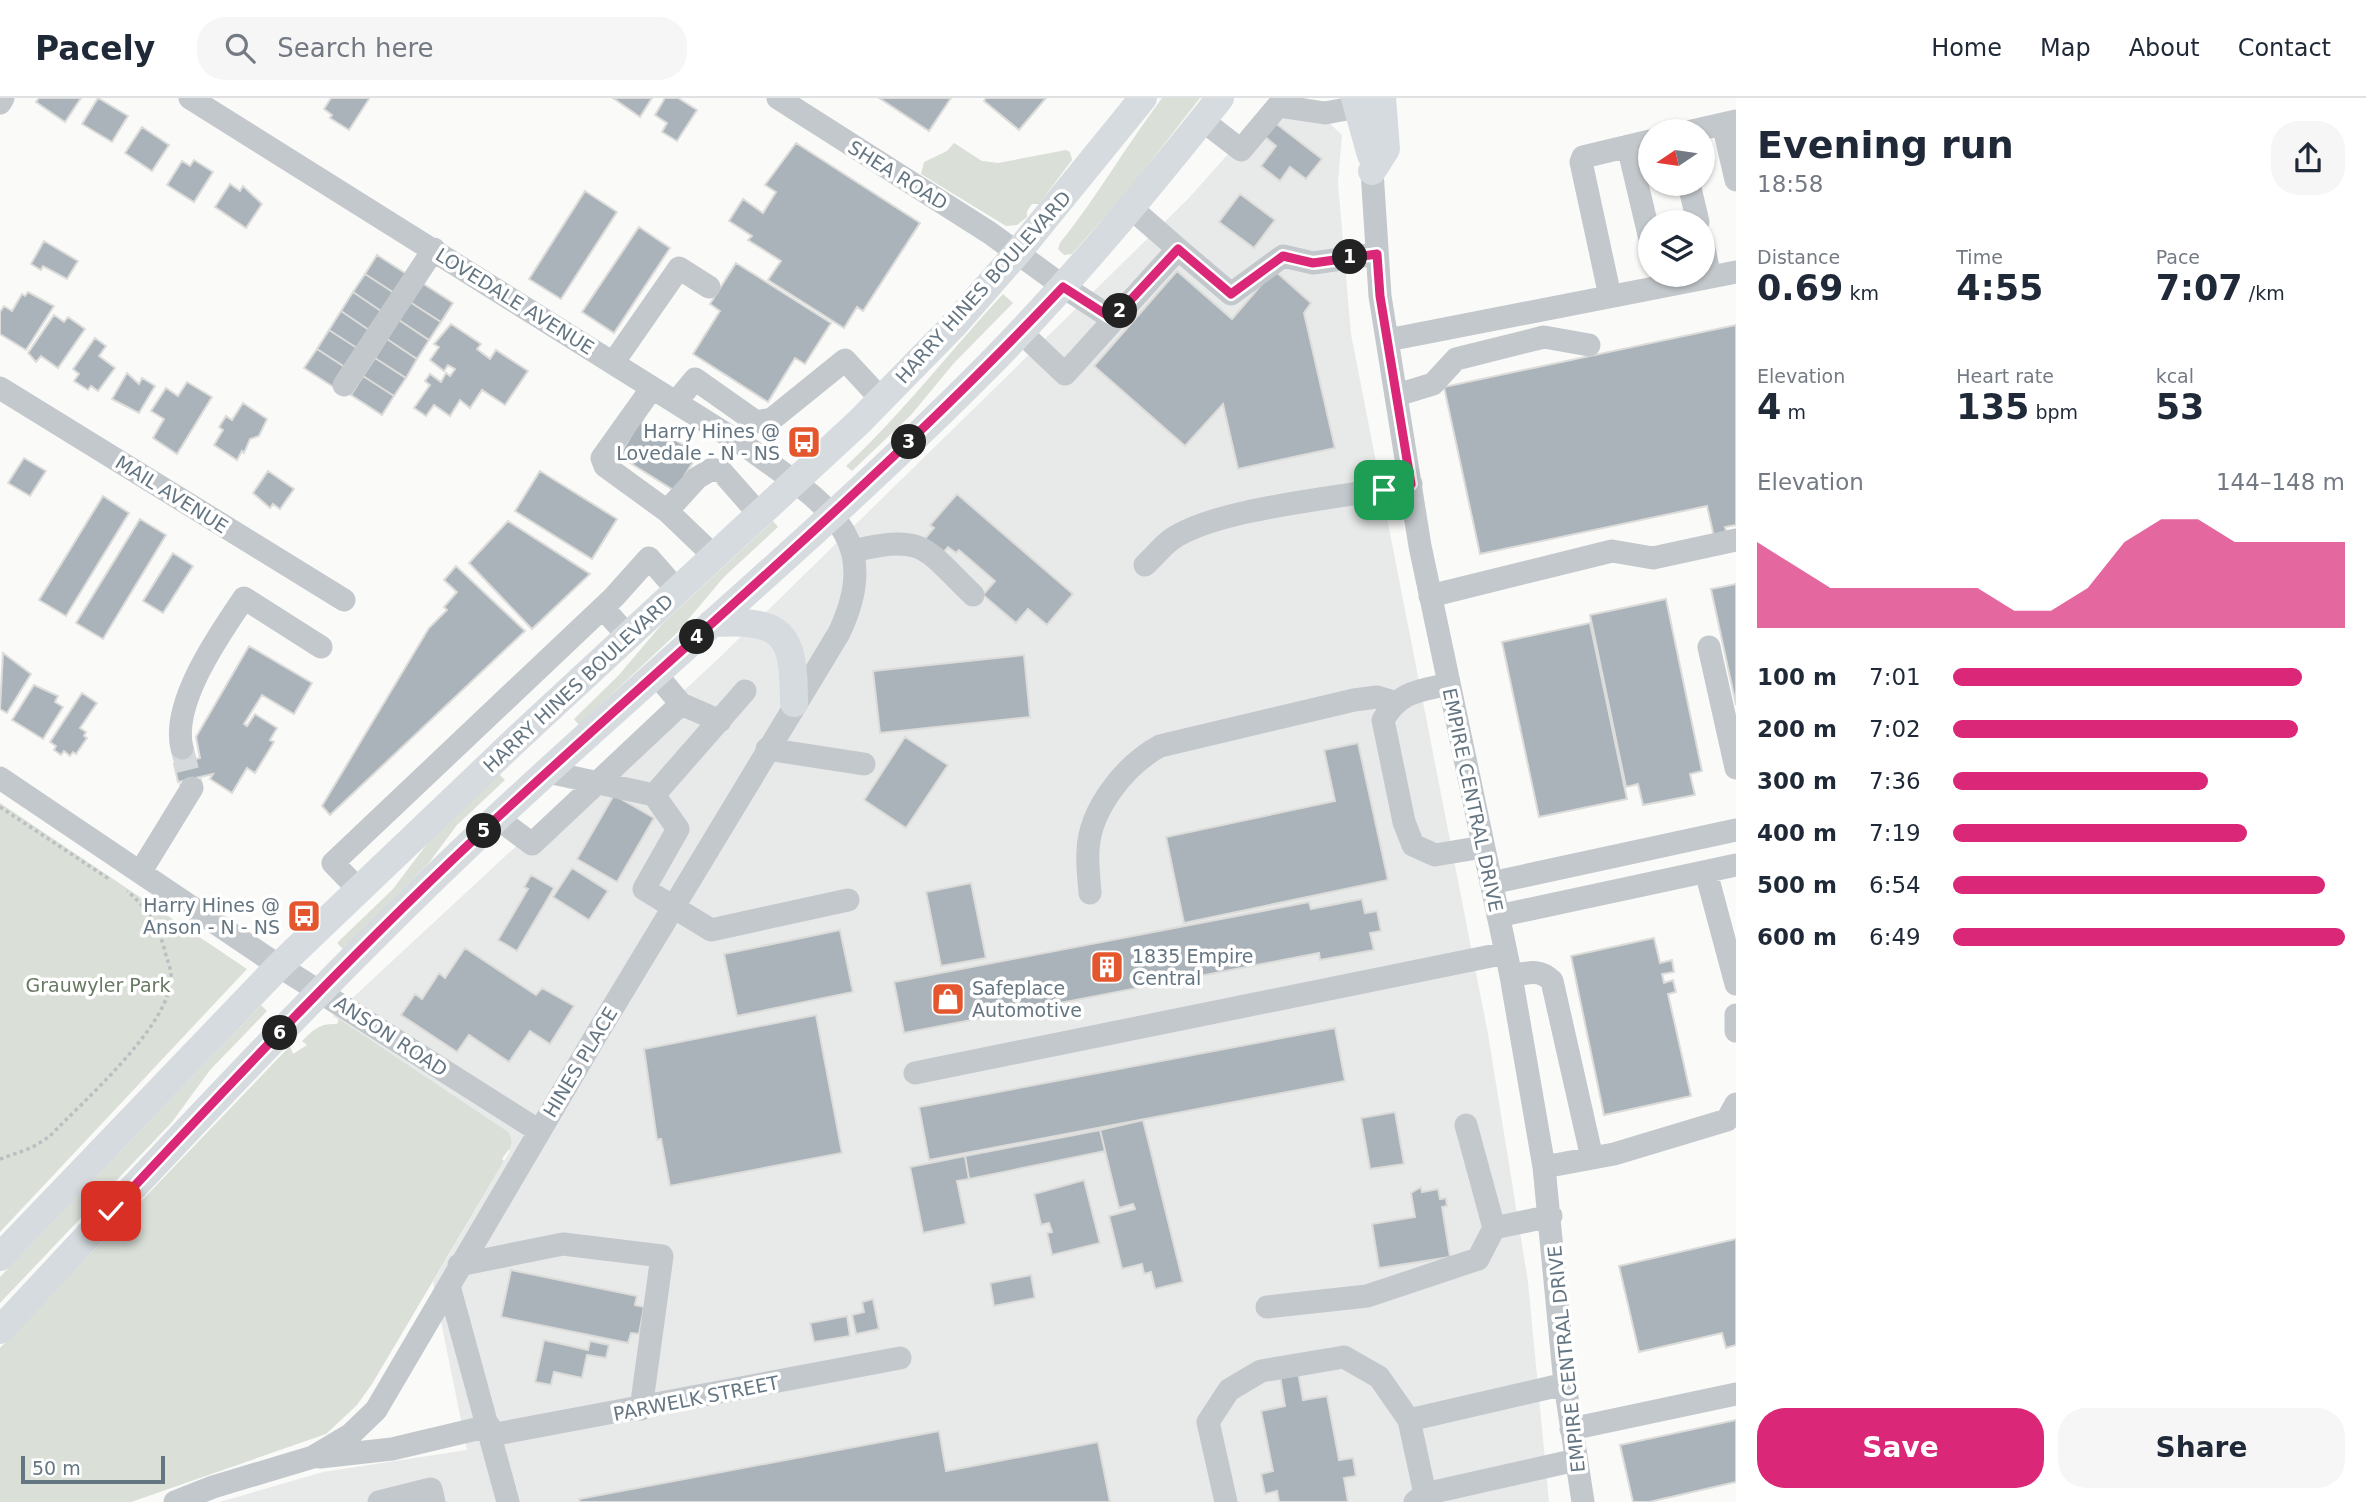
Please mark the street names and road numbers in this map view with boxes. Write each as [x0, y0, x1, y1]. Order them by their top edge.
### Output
street label: SHEA ROAD [844, 136, 952, 214]
street label: HARRY HINES BOULEVARD [891, 186, 1075, 388]
street label: LOVEDALE AVENUE [432, 243, 598, 359]
street label: MAIL AVENUE [112, 451, 232, 537]
street label: HARRY HINES BOULEVARD [479, 589, 677, 777]
street label: EMPIRE CENTRAL DRIVE [1439, 686, 1507, 914]
street label: ANSON ROAD [331, 991, 451, 1081]
street label: HINES PLACE [538, 1003, 622, 1121]
street label: EMPIRE CENTRAL DRIVE [1543, 1244, 1589, 1474]
street label: PARWELK STREET [611, 1371, 781, 1425]

